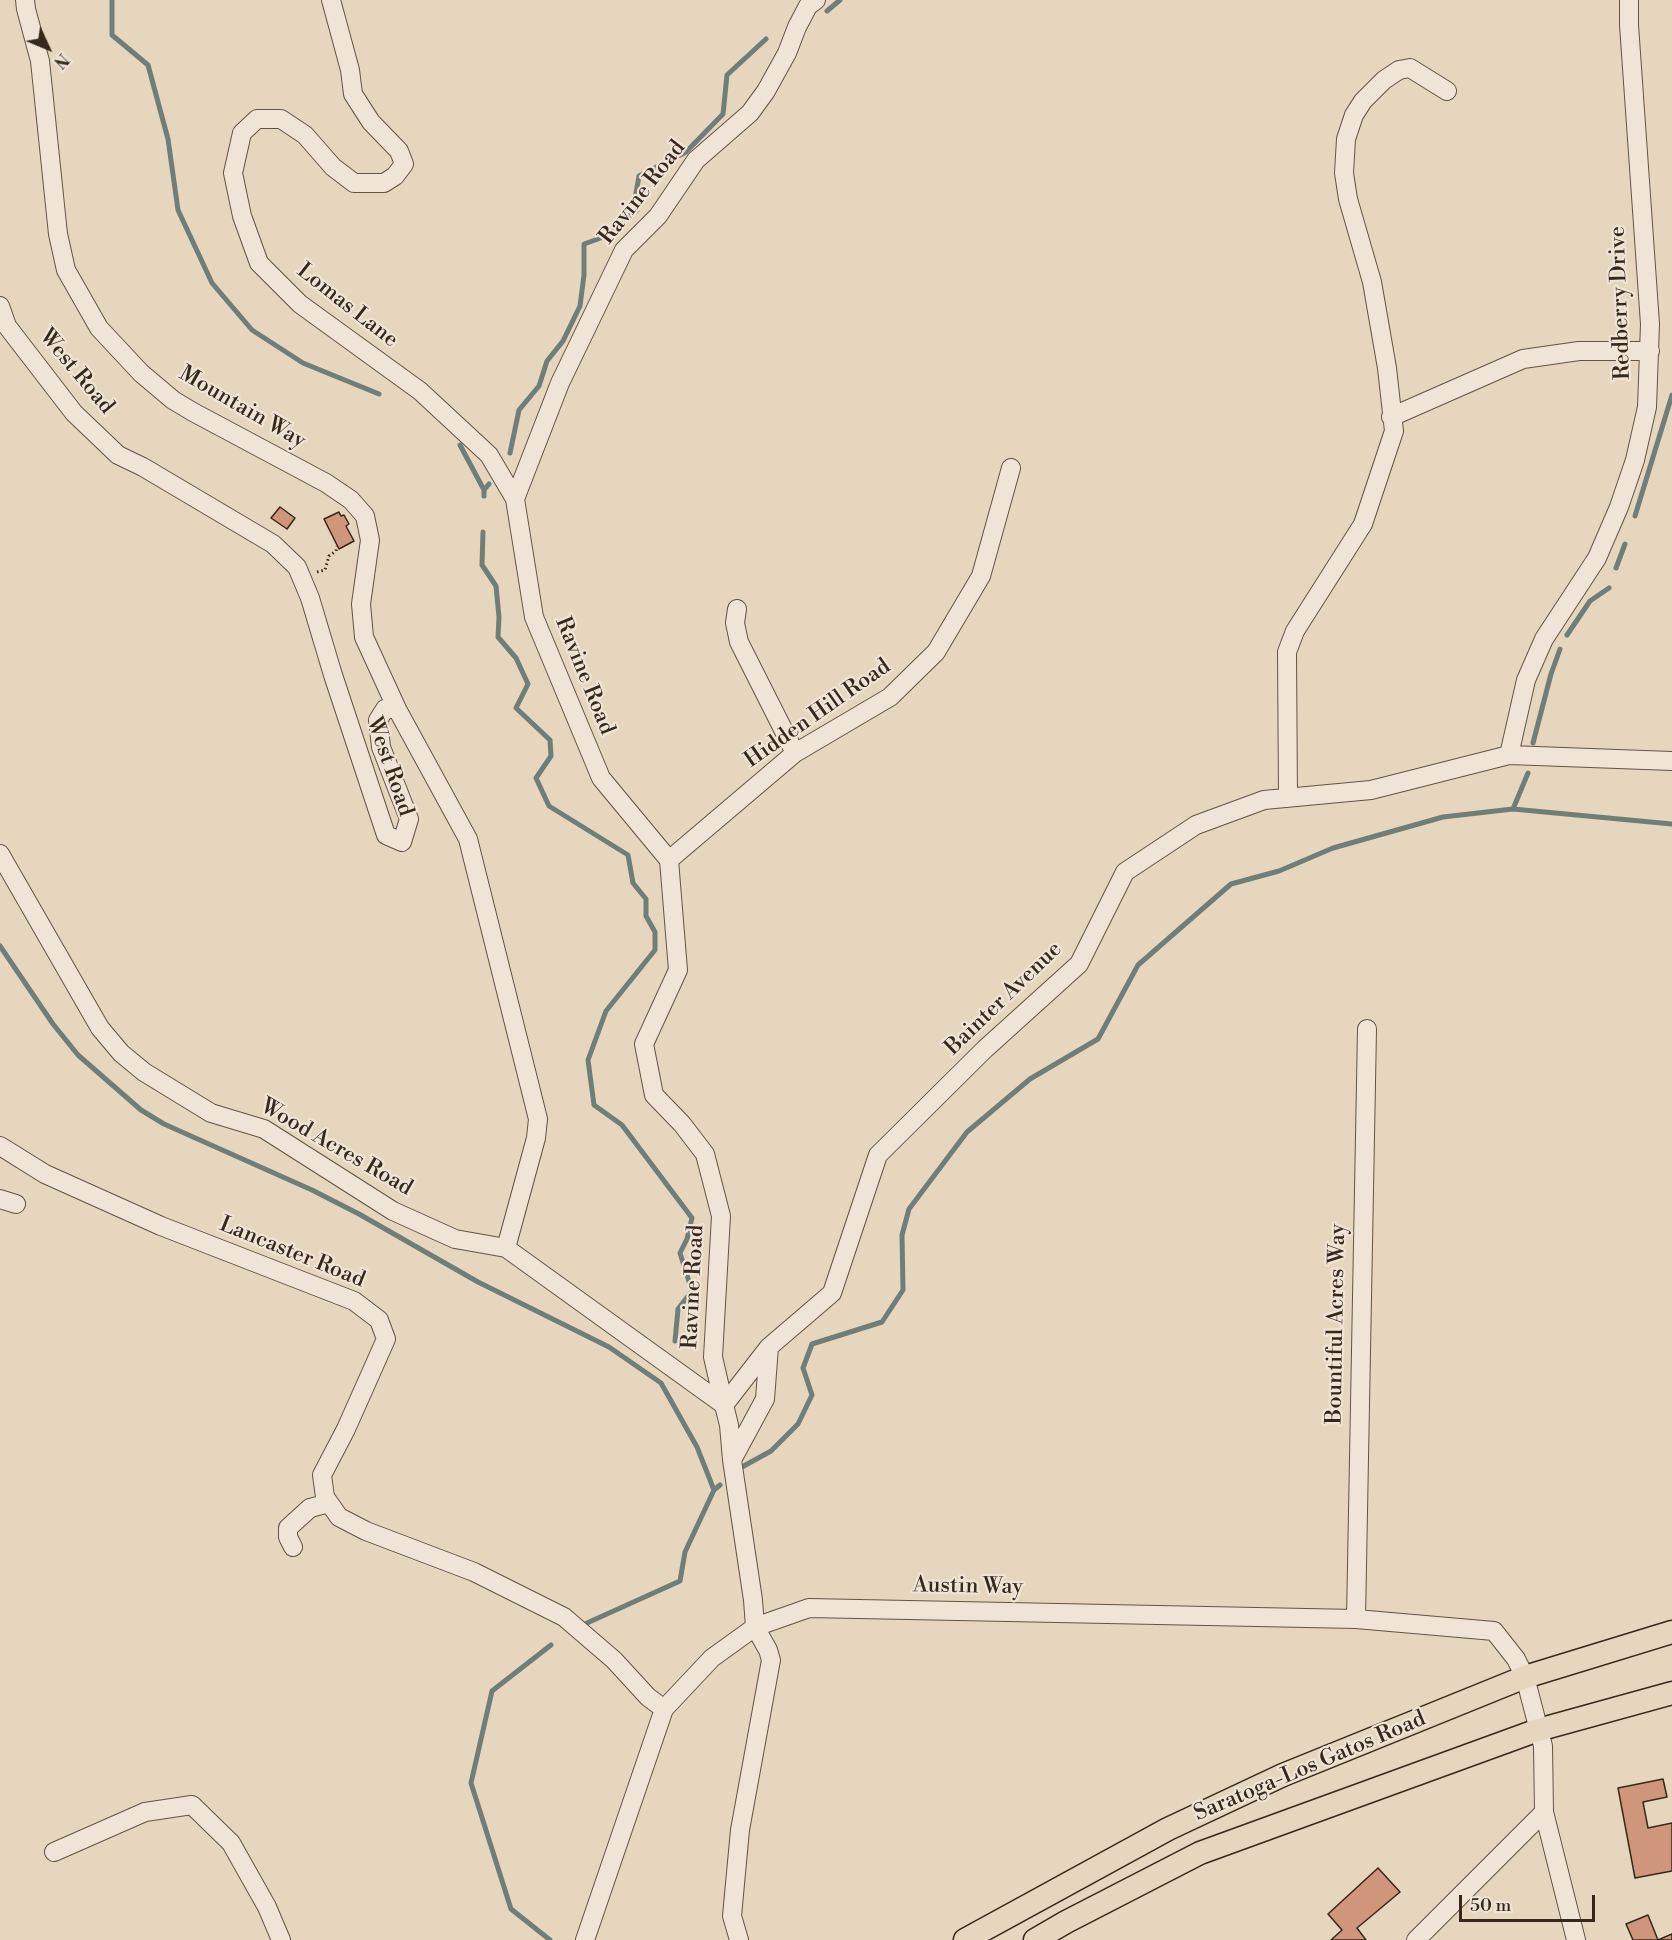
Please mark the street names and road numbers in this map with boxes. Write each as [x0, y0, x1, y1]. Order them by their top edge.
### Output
street label: Ravine Road [594, 136, 692, 250]
street label: Redberry Drive [1605, 226, 1637, 380]
street label: Lomas Lane [291, 258, 403, 354]
street label: West Road [33, 324, 119, 420]
street label: Mountain Way [174, 361, 310, 455]
street label: Ravine Road [548, 613, 620, 739]
street label: Hidden Hill Road [740, 654, 896, 774]
street label: West Road [360, 714, 418, 820]
street label: Bainter Avenue [940, 937, 1068, 1061]
street label: Wood Acres Road [255, 1094, 417, 1202]
street label: Lancaster Road [215, 1212, 369, 1294]
street label: Ravine Road [678, 1224, 710, 1350]
street label: Bountiful Acres Way [1322, 1224, 1352, 1424]
street label: Austin Way [913, 1573, 1023, 1601]
street label: Saratoga-Los Gatos Road [1190, 1706, 1430, 1828]

